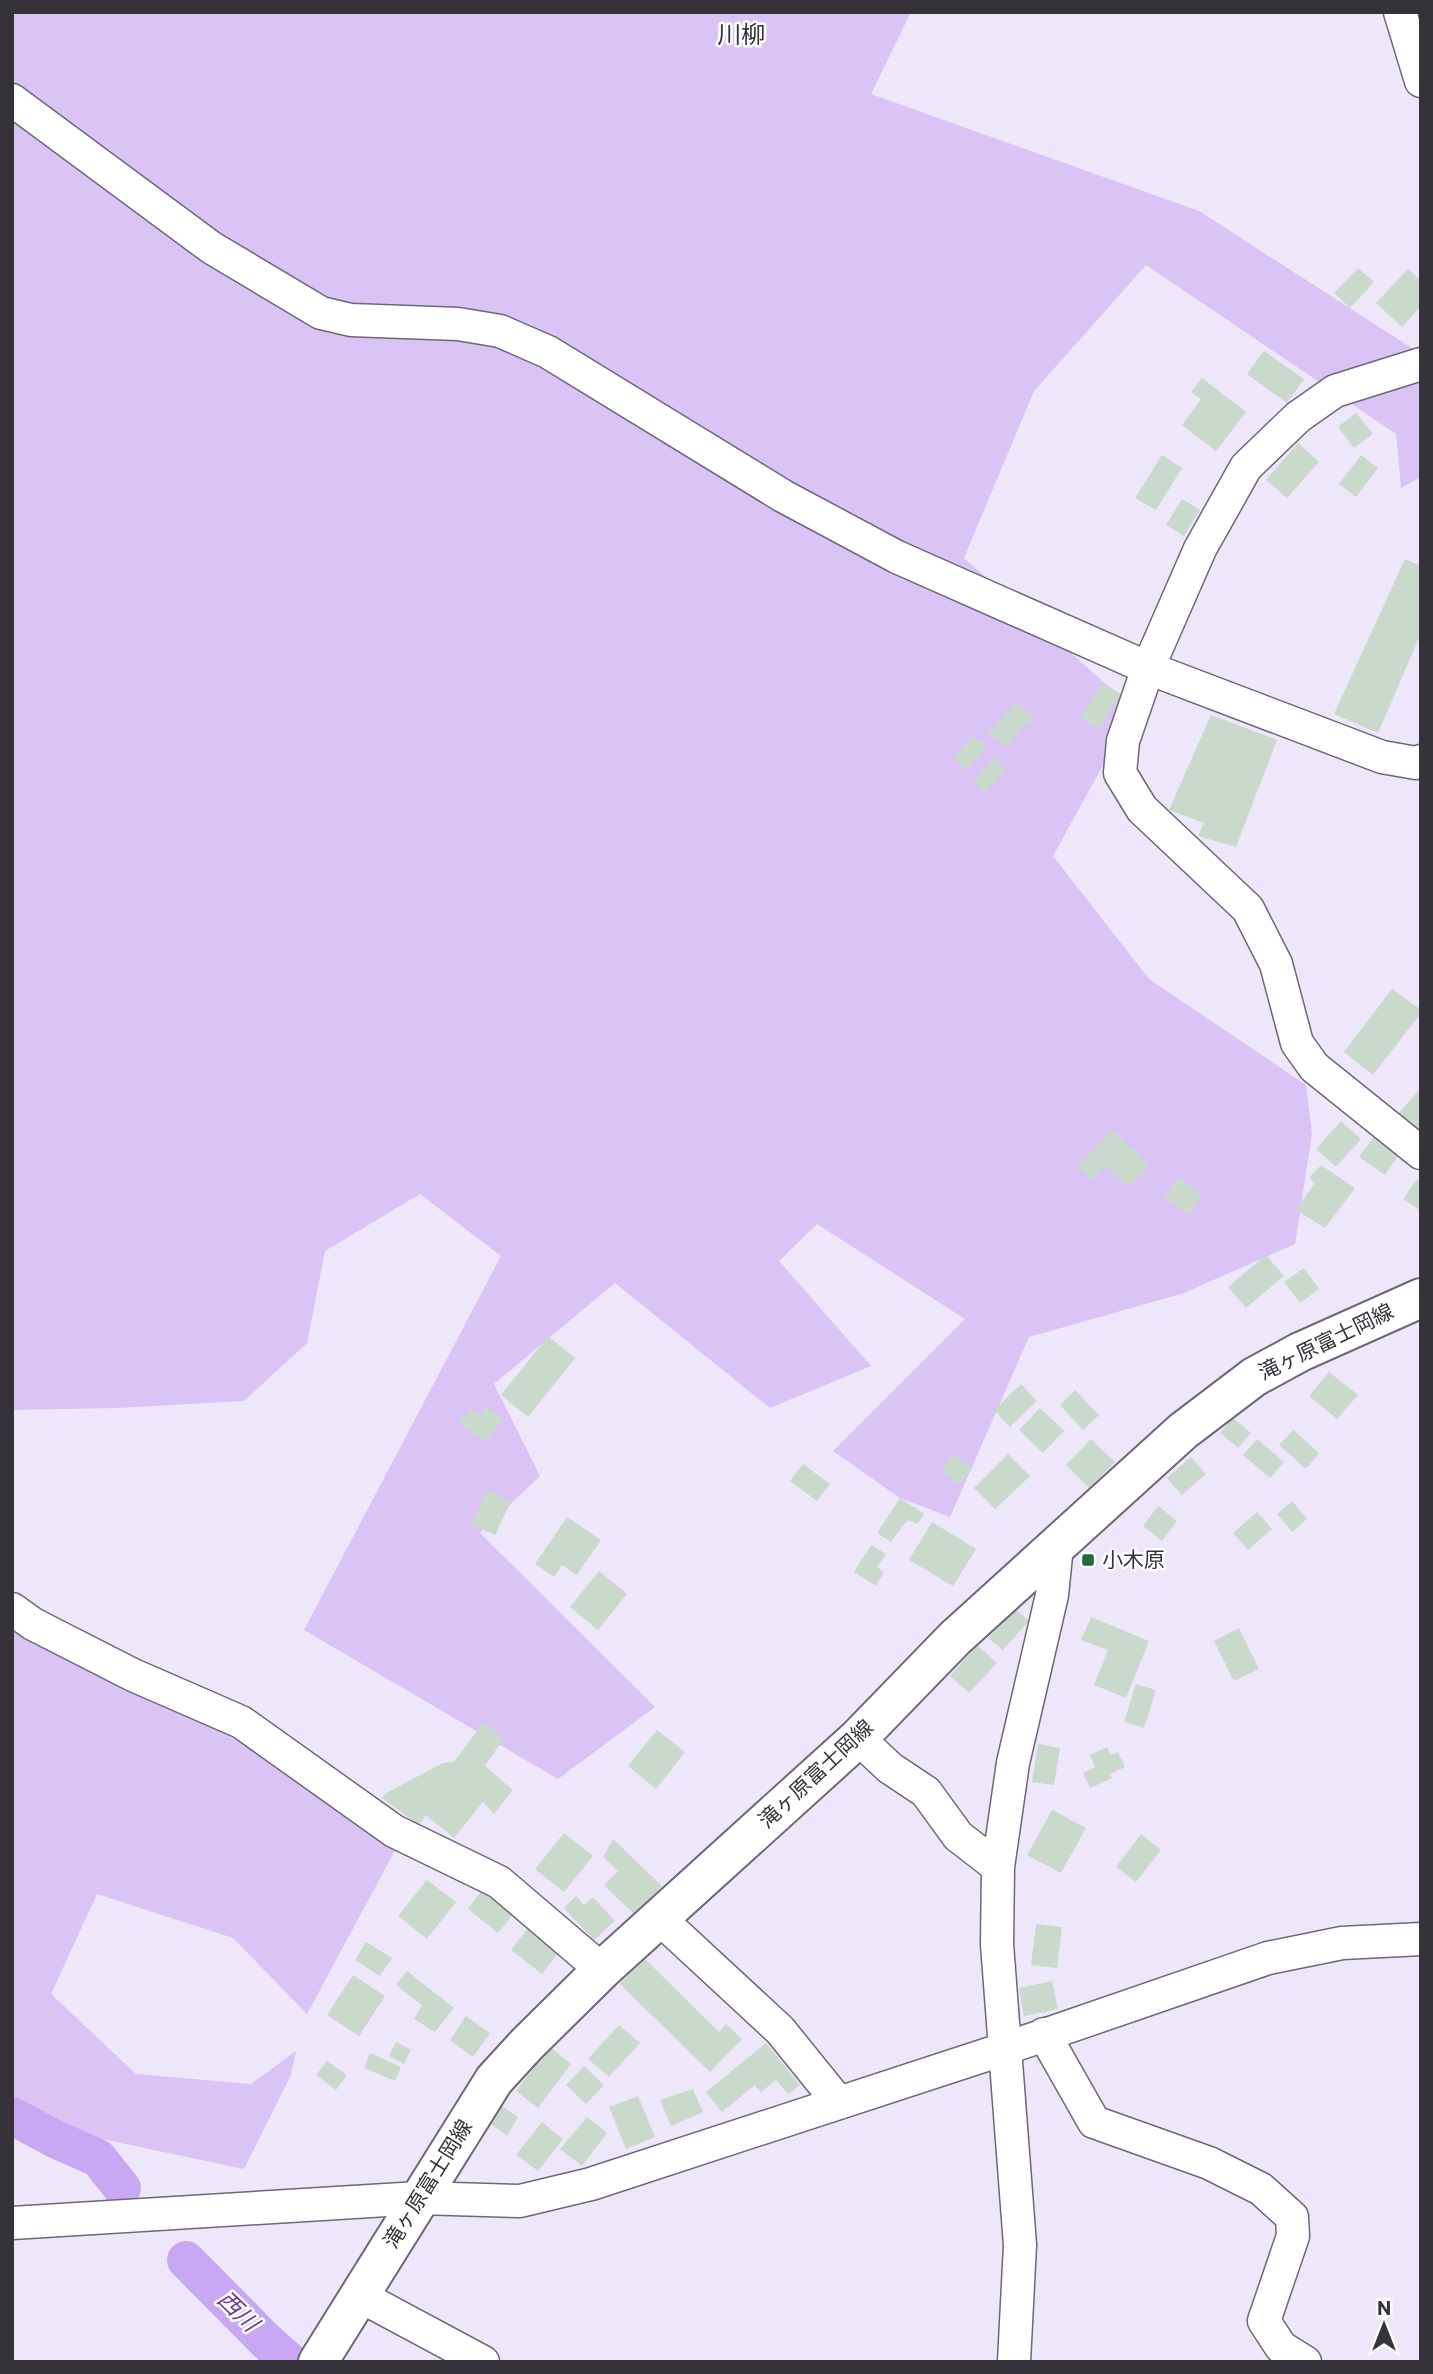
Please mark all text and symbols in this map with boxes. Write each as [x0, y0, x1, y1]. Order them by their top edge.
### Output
district label: 川柳 [717, 19, 765, 48]
street label: 滝ヶ原富士岡線 [1254, 1297, 1397, 1384]
place label: 小木原 [1102, 1546, 1165, 1571]
marker: 小木原 [1080, 1552, 1096, 1568]
street label: 滝ヶ原富士岡線 [753, 1714, 877, 1832]
street label: 滝ヶ原富士岡線 [377, 2114, 476, 2252]
water label: 西川 [212, 2284, 267, 2338]
north arrow [1349, 2290, 1419, 2360]
text: N [1377, 2296, 1391, 2319]

